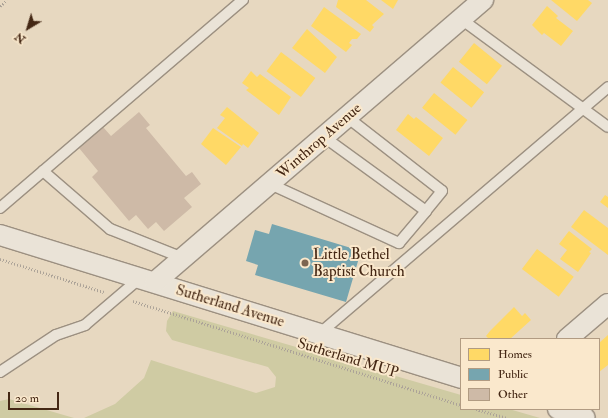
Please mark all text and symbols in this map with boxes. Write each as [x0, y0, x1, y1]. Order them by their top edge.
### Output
north arrow [8, 8, 48, 48]
text: N [12, 30, 28, 46]
street label: Winthrop Avenue [273, 99, 365, 183]
place label: Little Bethel Baptist Church [313, 245, 405, 280]
marker: Little Bethel Baptist Church [300, 258, 310, 268]
street label: Sutherland Avenue [174, 281, 286, 331]
street label: Sutherland MUP [295, 334, 401, 382]
legend [460, 338, 600, 410]
text: Homes [498, 347, 532, 362]
text: Public [498, 367, 528, 382]
scale bar [10, 384, 61, 410]
text: Other [498, 387, 527, 402]
text: 20 m [15, 391, 39, 406]

